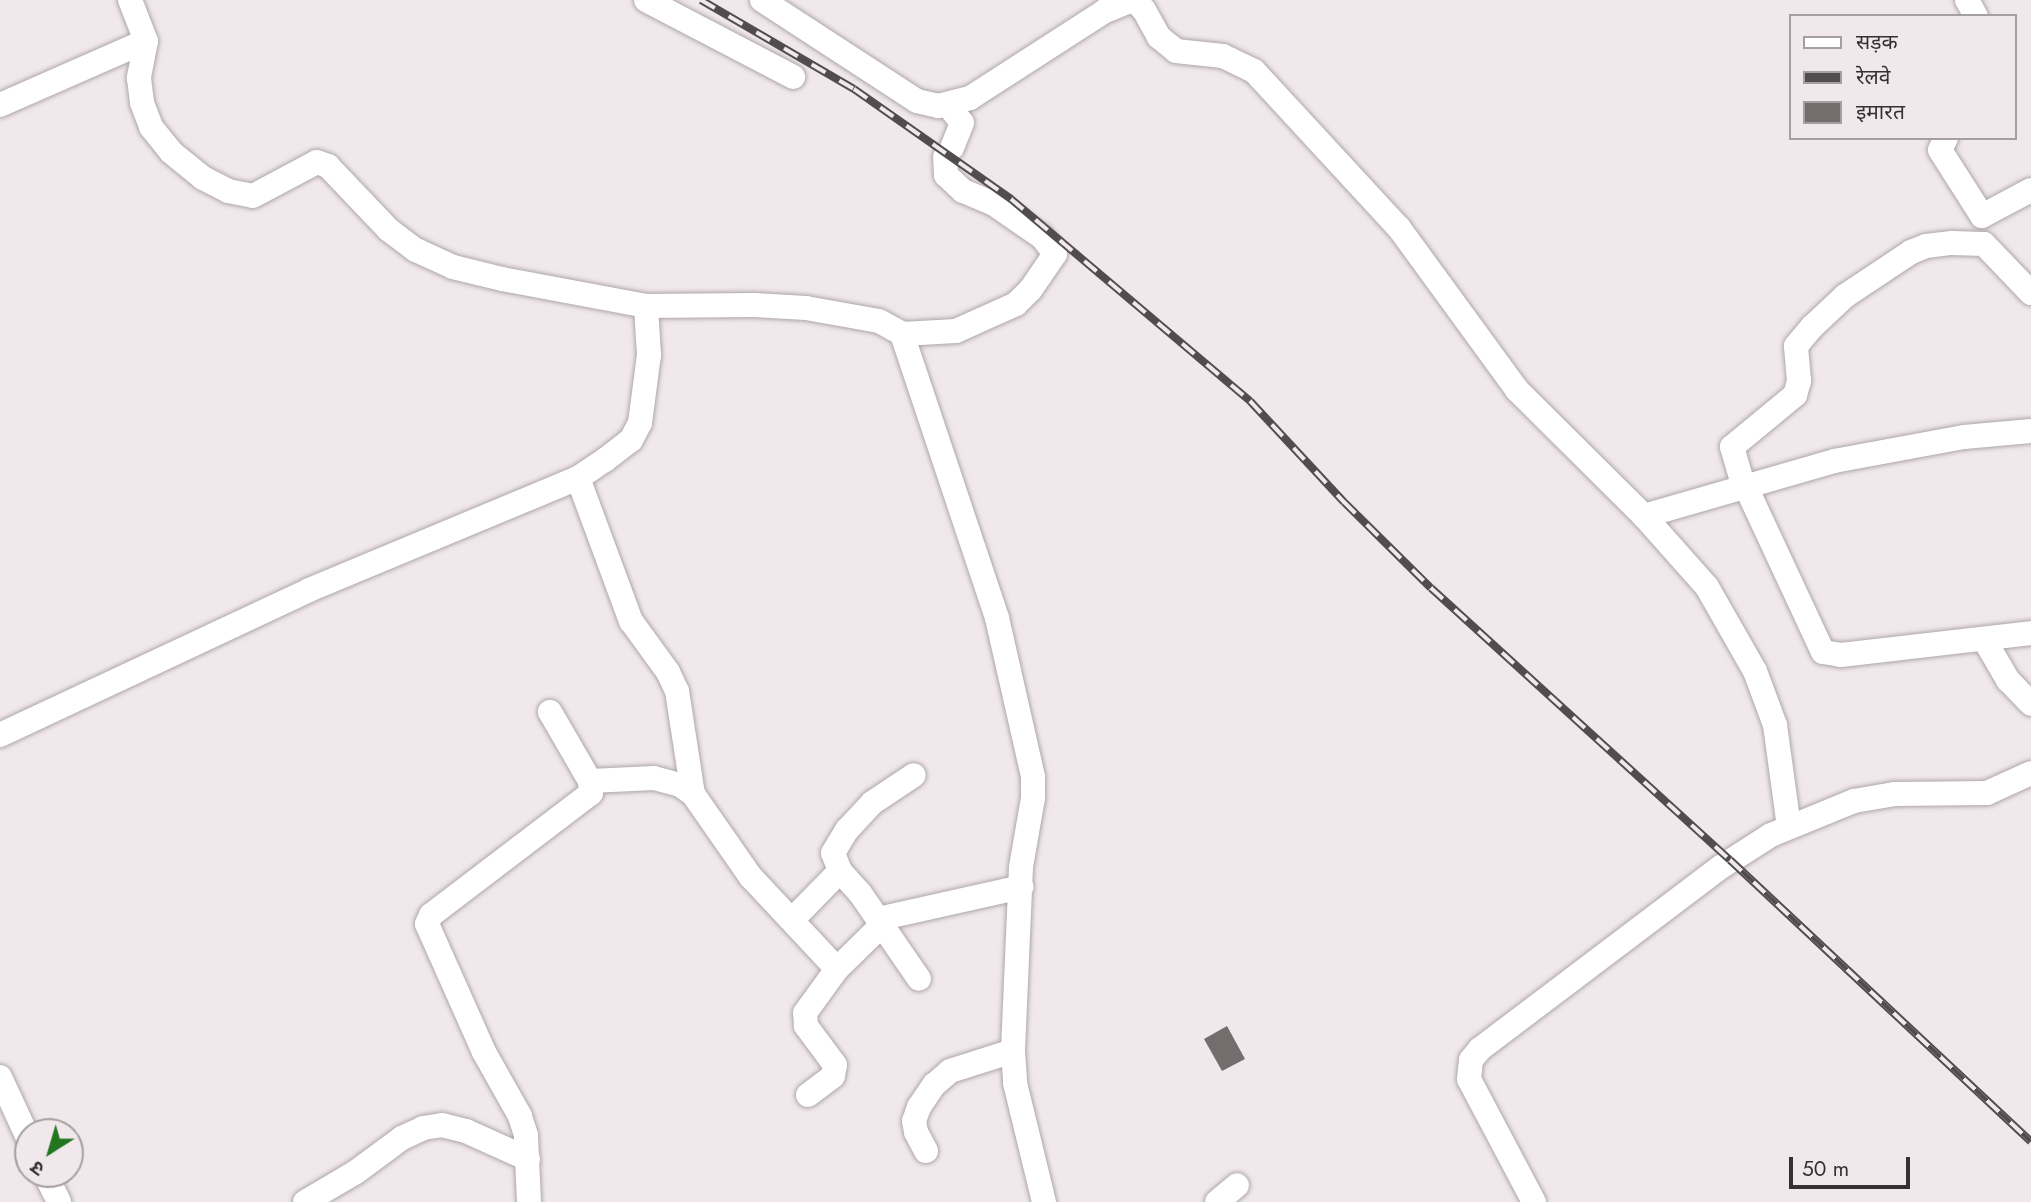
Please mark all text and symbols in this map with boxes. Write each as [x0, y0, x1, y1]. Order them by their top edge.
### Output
legend [1790, 14, 2017, 140]
text: सड़क [1856, 27, 1898, 57]
text: रेलवे [1856, 62, 1891, 92]
text: इमारत [1856, 97, 1905, 127]
north arrow [14, 1118, 84, 1188]
scale bar [1793, 1142, 1914, 1186]
text: उ [25, 1154, 50, 1183]
text: 50 m [1802, 1154, 1849, 1184]

